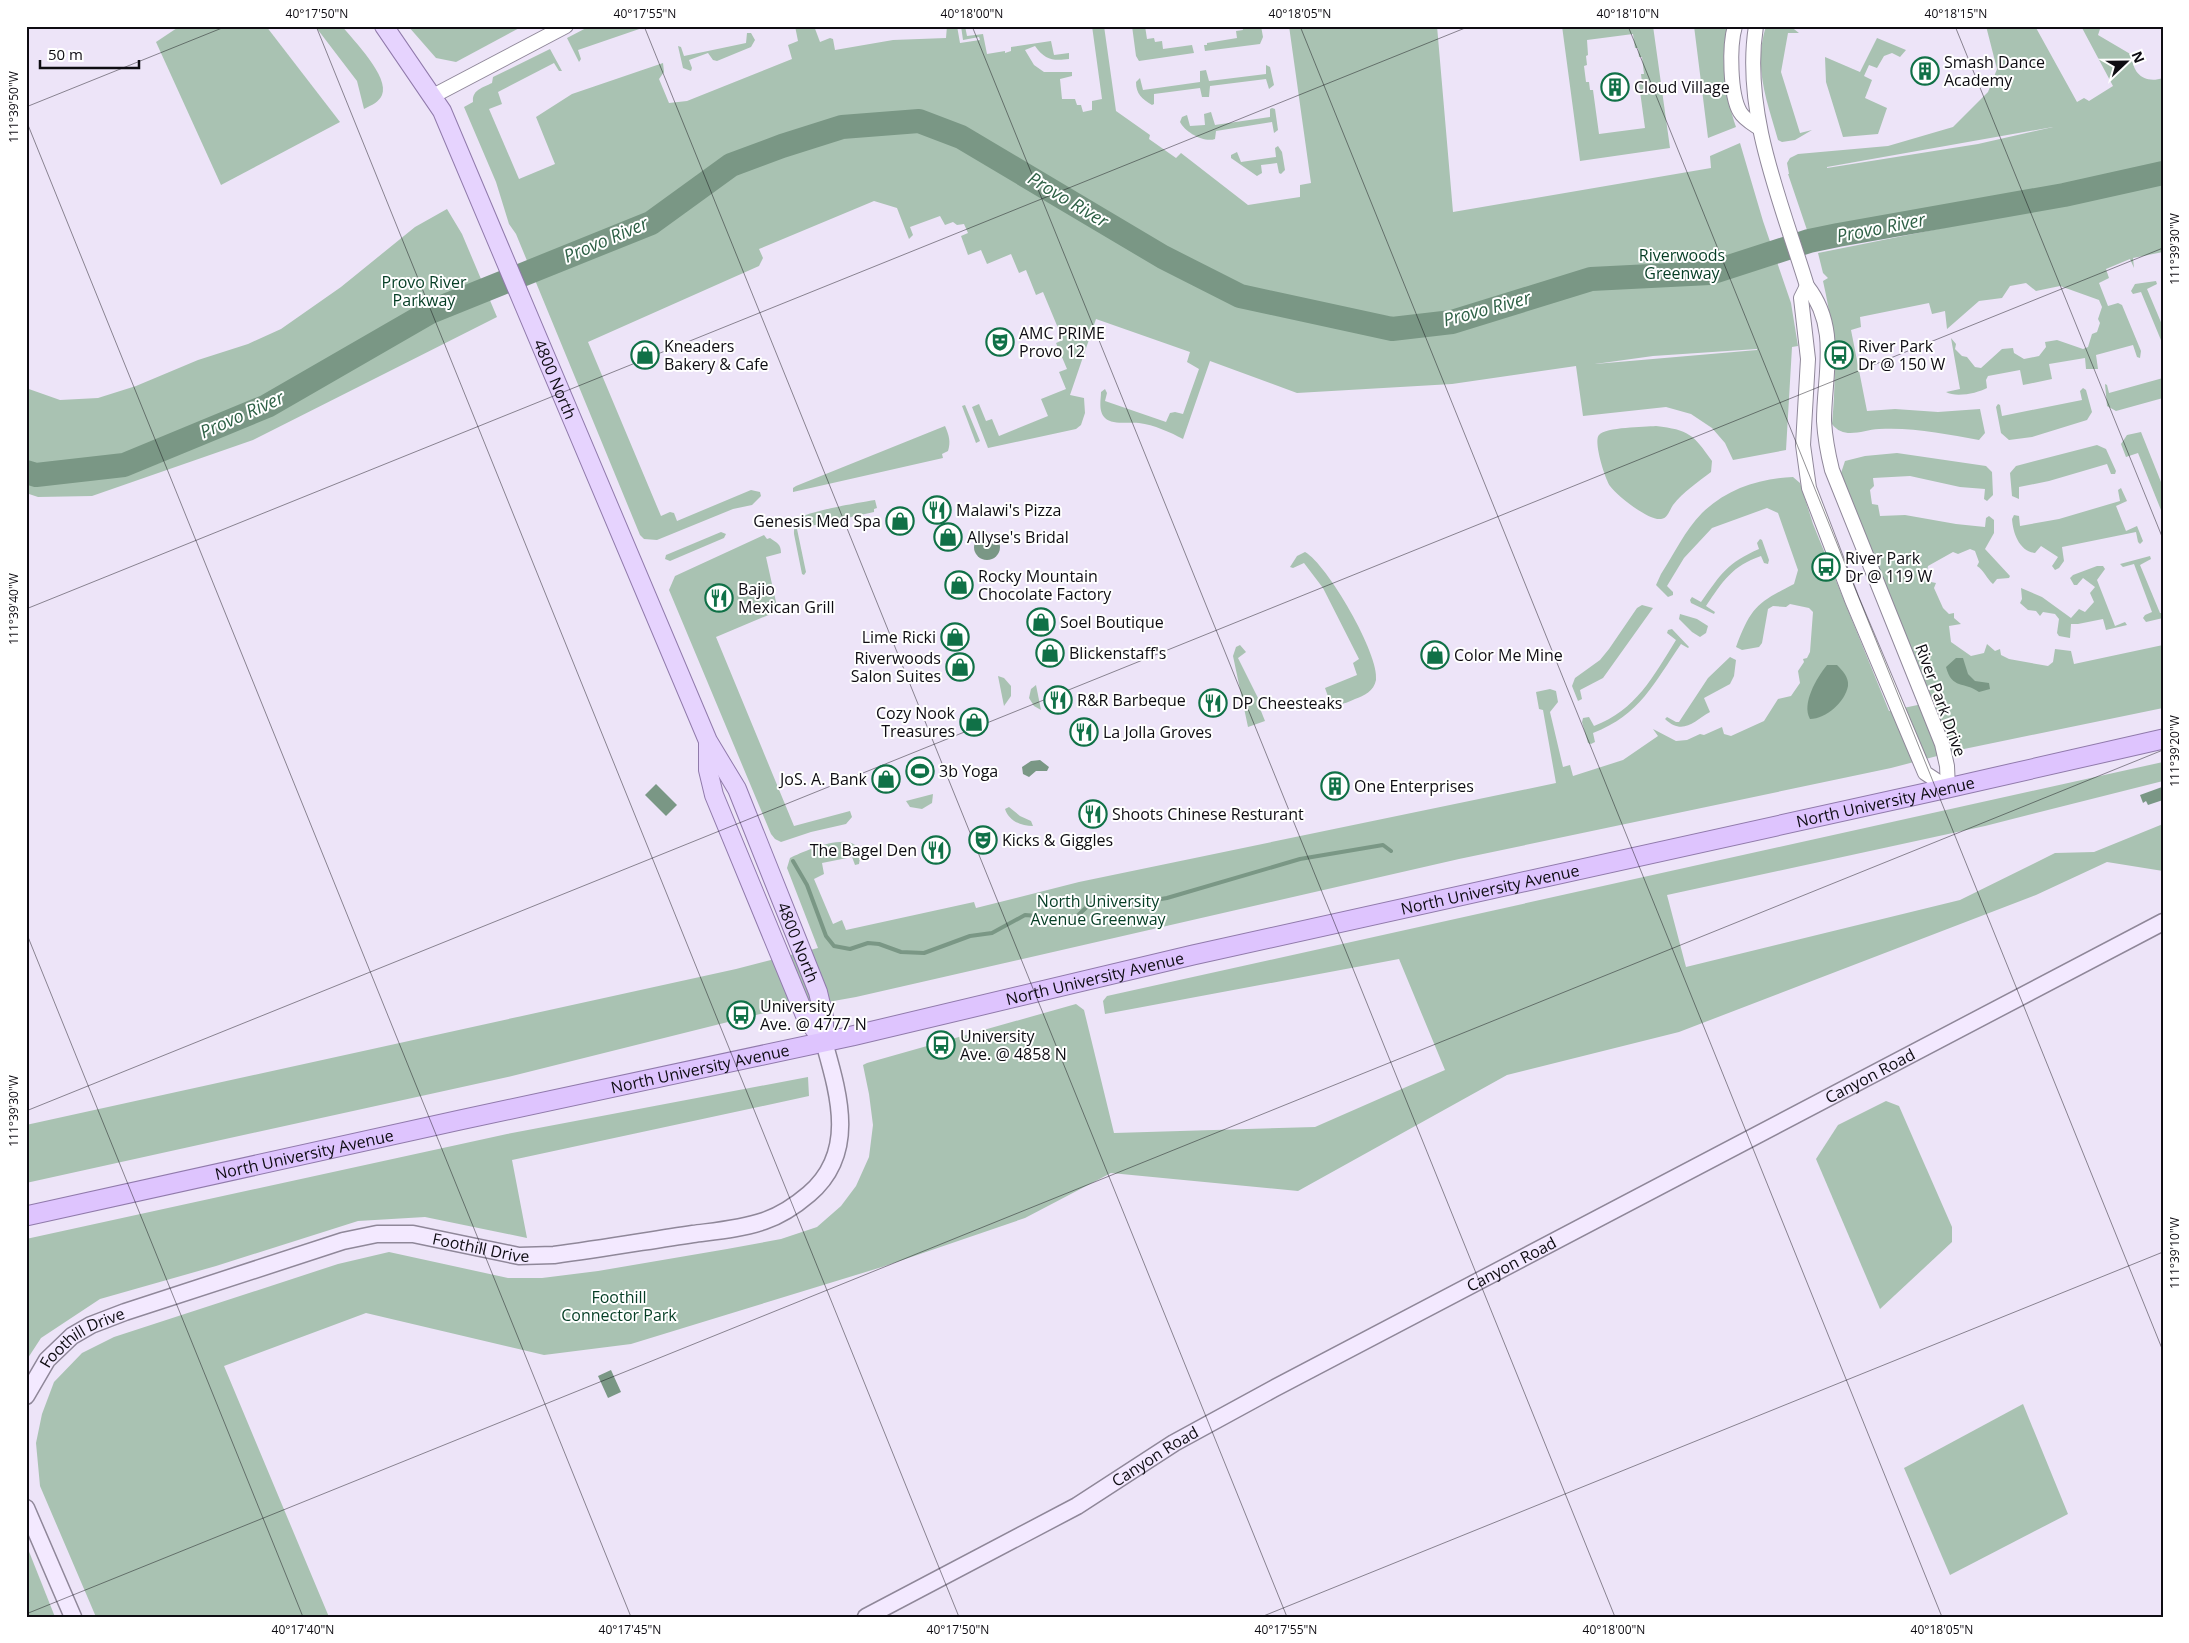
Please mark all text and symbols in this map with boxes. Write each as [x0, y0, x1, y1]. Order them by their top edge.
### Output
text: 40°17'50"N [286, 5, 348, 22]
text: 40°17'55"N [614, 5, 676, 22]
text: 40°18'00"N [941, 5, 1003, 22]
text: 40°18'05"N [1269, 5, 1331, 22]
text: 40°18'10"N [1597, 5, 1659, 22]
text: 40°18'15"N [1925, 5, 1987, 22]
scale bar [40, 38, 139, 70]
north arrow [2102, 38, 2152, 88]
text: 50 m [48, 44, 83, 64]
text: N [2128, 48, 2149, 66]
place label: Smash Dance Academy [1944, 51, 2045, 91]
building icon: Smash Dance Academy [1910, 56, 1940, 86]
text: 111°39'50"W [5, 71, 22, 143]
building icon: Cloud Village [1600, 72, 1630, 102]
place label: Cloud Village [1634, 76, 1730, 98]
water label: Provo River [1024, 166, 1114, 233]
water label: Provo River [1834, 207, 1928, 247]
water label: Provo River [560, 210, 652, 268]
text: 111°39'30"W [2166, 213, 2183, 285]
park label: Riverwoods Greenway [1639, 244, 1725, 284]
park label: Provo River Parkway [382, 271, 467, 311]
water label: Provo River [1440, 285, 1534, 331]
place label: AMC PRIME Provo 12 [1019, 322, 1105, 362]
theatre icon: AMC PRIME Provo 12 [985, 327, 1015, 357]
place label: Kneaders Bakery & Cafe [664, 335, 768, 375]
place label: River Park Dr @ 150 W [1858, 335, 1945, 375]
street label: 4800 North [529, 336, 582, 422]
shop icon: Kneaders Bakery & Cafe [630, 340, 660, 370]
bus stop icon: River Park Dr @ 150 W [1824, 340, 1854, 370]
water label: Provo River [196, 385, 288, 443]
restaurant icon: Malawi's Pizza [922, 495, 952, 525]
place label: Malawi's Pizza [956, 499, 1062, 521]
shop icon: Genesis Med Spa [885, 506, 915, 536]
place label: Genesis Med Spa [753, 510, 881, 532]
shop icon: Allyse's Bridal [933, 522, 963, 552]
place label: Allyse's Bridal [967, 526, 1069, 548]
place label: River Park Dr @ 119 W [1845, 547, 1932, 587]
bus stop icon: River Park Dr @ 119 W [1811, 552, 1841, 582]
place label: Rocky Mountain Chocolate Factory [978, 565, 1112, 605]
shop icon: Rocky Mountain Chocolate Factory [944, 570, 974, 600]
text: 111°39'40"W [5, 573, 22, 645]
place label: Bajio Mexican Grill [738, 578, 835, 618]
restaurant icon: Bajio Mexican Grill [704, 583, 734, 613]
shop icon: Soel Boutique [1026, 607, 1056, 637]
place label: Soel Boutique [1060, 611, 1164, 633]
shop icon: Lime Ricki [940, 622, 970, 652]
place label: Lime Ricki [862, 626, 936, 648]
shop icon: Blickenstaff's [1035, 638, 1065, 668]
shop icon: Color Me Mine [1420, 640, 1450, 670]
street label: River Park Drive [1910, 641, 1972, 759]
place label: Blickenstaff's [1069, 642, 1166, 664]
place label: Color Me Mine [1454, 644, 1563, 666]
place label: Riverwoods Salon Suites [851, 647, 941, 687]
shop icon: Riverwoods Salon Suites [945, 652, 975, 682]
restaurant icon: R&R Barbeque [1043, 685, 1073, 715]
restaurant icon: DP Cheesteaks [1198, 688, 1228, 718]
place label: R&R Barbeque [1077, 689, 1186, 711]
place label: DP Cheesteaks [1232, 692, 1342, 714]
place label: Cozy Nook Treasures [876, 702, 956, 742]
shop icon: Cozy Nook Treasures [959, 707, 989, 737]
text: 111°39'20"W [2166, 715, 2183, 787]
restaurant icon: La Jolla Groves [1069, 717, 1099, 747]
place label: La Jolla Groves [1103, 721, 1212, 743]
sports icon: 3b Yoga [905, 756, 935, 786]
place label: 3b Yoga [939, 760, 998, 782]
shop icon: JoS. A. Bank [871, 764, 901, 794]
place label: JoS. A. Bank [778, 768, 868, 790]
building icon: One Enterprises [1320, 771, 1350, 801]
street label: North University Avenue [1794, 771, 1977, 832]
place label: One Enterprises [1354, 775, 1474, 797]
restaurant icon: Shoots Chinese Resturant [1078, 799, 1108, 829]
place label: Shoots Chinese Resturant [1112, 803, 1304, 825]
theatre icon: Kicks & Giggles [968, 825, 998, 855]
place label: Kicks & Giggles [1002, 829, 1113, 851]
restaurant icon: The Bagel Den [921, 835, 951, 865]
place label: The Bagel Den [810, 839, 917, 861]
street label: North University Avenue [1399, 859, 1581, 920]
park label: North University Avenue Greenway [1030, 890, 1167, 930]
street label: 4800 North [772, 899, 824, 986]
street label: North University Avenue [1004, 947, 1186, 1010]
place label: University Ave. @ 4777 N [760, 995, 867, 1035]
bus stop icon: University Ave. @ 4777 N [726, 1000, 756, 1030]
place label: University Ave. @ 4858 N [960, 1025, 1067, 1065]
bus stop icon: University Ave. @ 4858 N [926, 1030, 956, 1060]
street label: North University Avenue [609, 1039, 791, 1098]
street label: Canyon Road [1821, 1043, 1919, 1108]
text: 111°39'30"W [5, 1075, 22, 1147]
street label: North University Avenue [213, 1124, 396, 1185]
text: 111°39'10"W [2166, 1217, 2183, 1289]
street label: Foothill Drive [430, 1227, 530, 1267]
street label: Canyon Road [1463, 1231, 1560, 1297]
park label: Foothill Connector Park [561, 1286, 677, 1326]
street label: Foothill Drive [34, 1302, 128, 1372]
street label: Canyon Road [1107, 1421, 1202, 1492]
text: 40°17'40"N [272, 1621, 334, 1638]
text: 40°17'45"N [599, 1621, 661, 1638]
text: 40°17'50"N [927, 1621, 989, 1638]
text: 40°17'55"N [1255, 1621, 1317, 1638]
text: 40°18'00"N [1583, 1621, 1645, 1638]
text: 40°18'05"N [1911, 1621, 1973, 1638]

